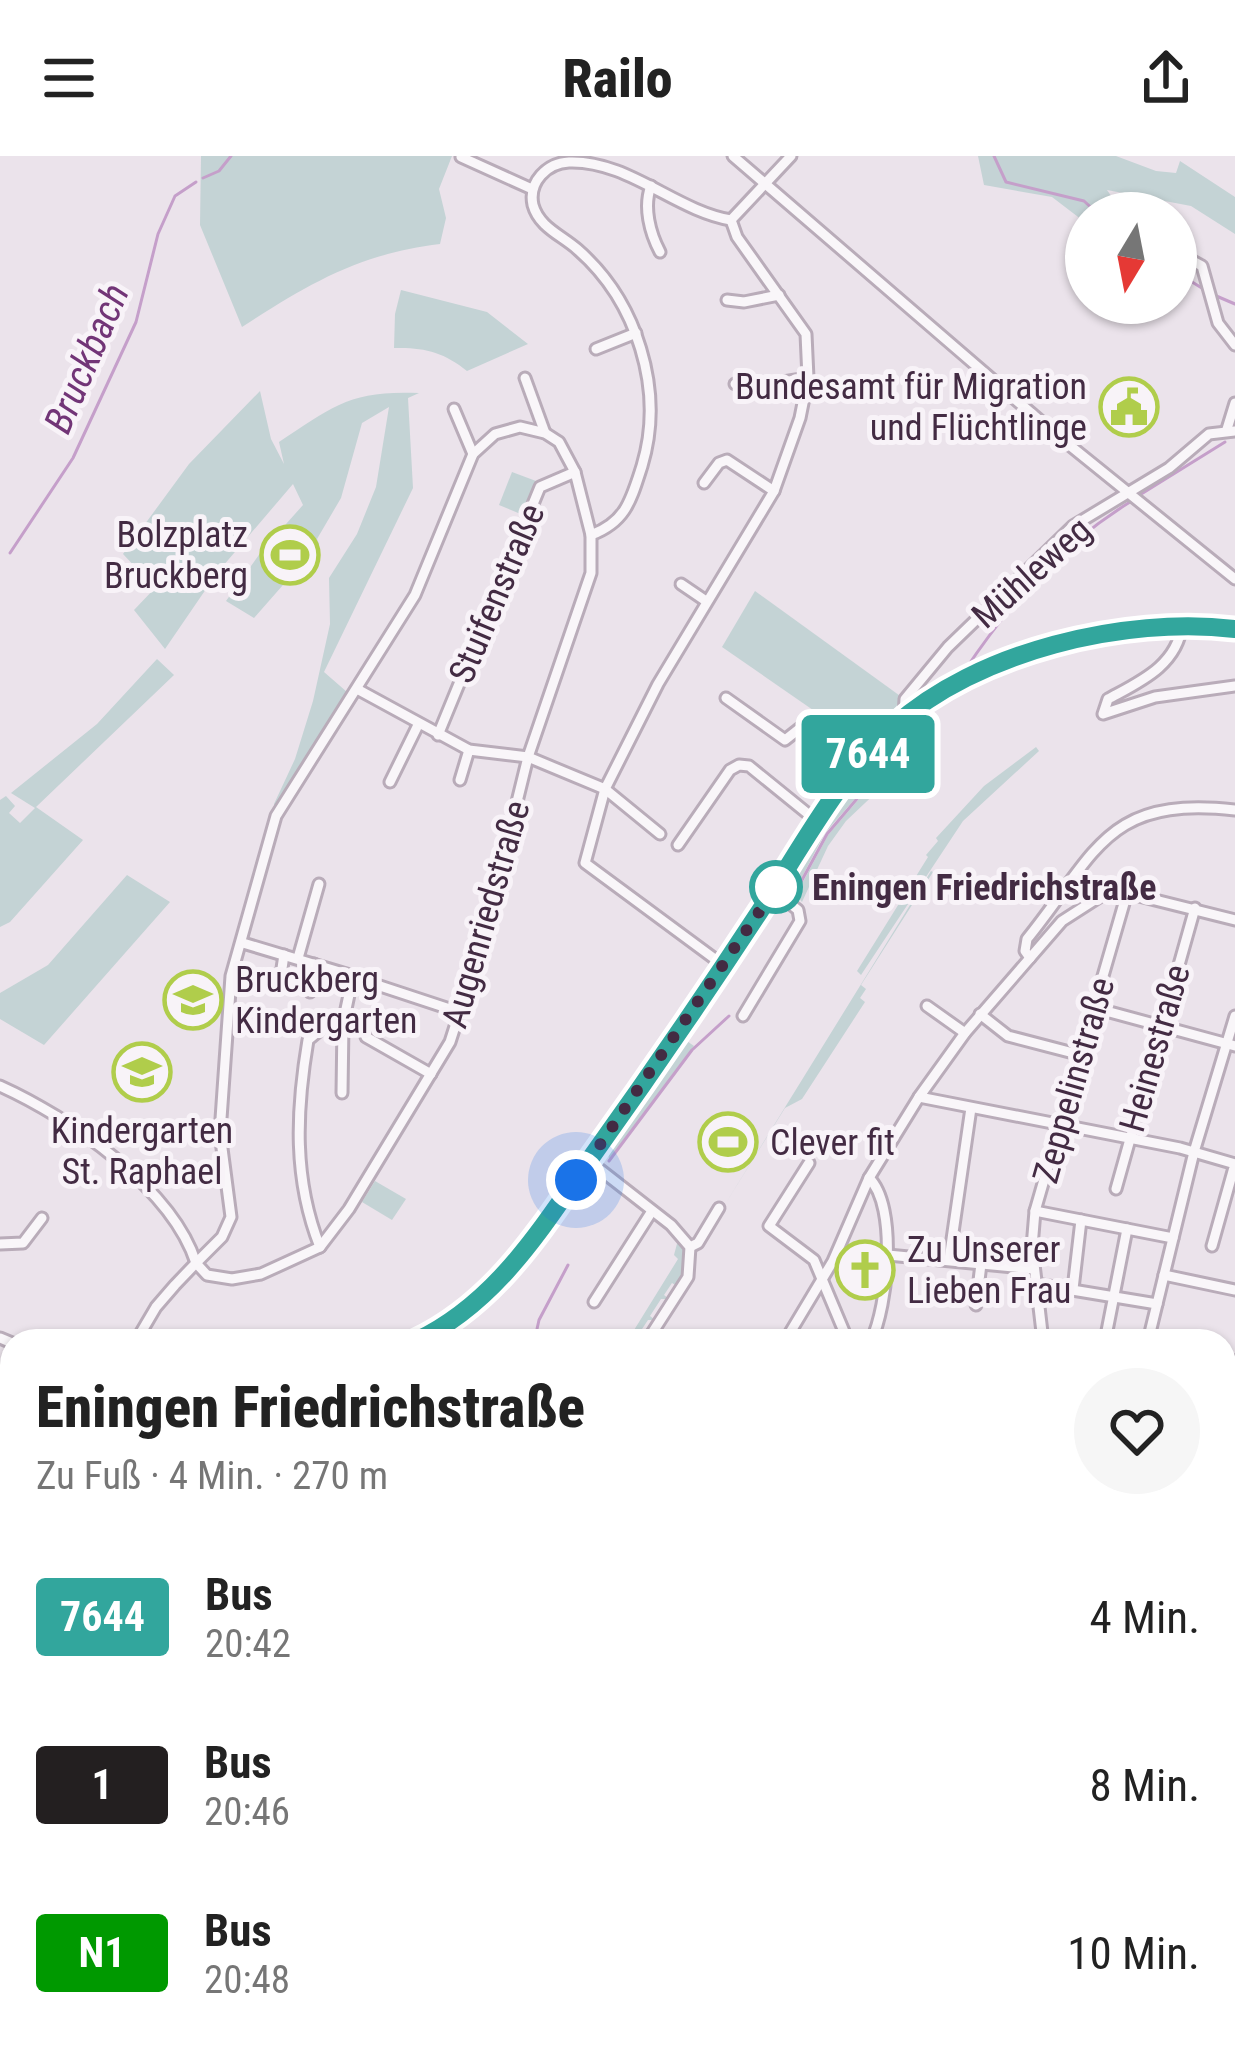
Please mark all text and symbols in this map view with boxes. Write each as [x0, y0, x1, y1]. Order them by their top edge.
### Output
icon: menu [36, 45, 102, 111]
icon: share [1133, 45, 1199, 111]
text: Railo [562, 47, 673, 110]
north arrow [1065, 192, 1197, 324]
map controls [1065, 192, 1197, 324]
water label: Bruckbach [35, 277, 139, 440]
place label: Bundesamt für Migration und Flüchtlinge [735, 366, 1087, 449]
public building icon: Bundesamt für Migration und Flüchtlinge [1098, 376, 1160, 438]
street label: Stuifenstraße [440, 498, 553, 689]
street label: Mühleweg [964, 509, 1100, 637]
place label: Bolzplatz Bruckberg [104, 514, 248, 597]
sports icon: Bolzplatz Bruckberg [259, 524, 321, 586]
line badge: 7644 [784, 715, 952, 793]
text: 7644 [826, 729, 910, 778]
street label: Augenriedstraße [433, 796, 538, 1033]
marker: Eningen Friedrichstraße [751, 862, 801, 912]
place label: Eningen Friedrichstraße [812, 867, 1157, 909]
place label: Bruckberg Kindergarten [235, 959, 418, 1042]
street label: Heinestraße [1111, 960, 1199, 1137]
school or university icon: Bruckberg Kindergarten [162, 969, 224, 1031]
street label: Zeppelinstraße [1025, 973, 1123, 1188]
school or university icon: Kindergarten St. Raphael [111, 1041, 173, 1103]
place label: Kindergarten St. Raphael [51, 1110, 233, 1193]
sports icon: Clever fit [697, 1111, 759, 1173]
place label: Clever fit [770, 1122, 895, 1164]
your location [546, 1150, 606, 1210]
place label: Zu Unserer Lieben Frau [907, 1229, 1071, 1312]
church icon: Zu Unserer Lieben Frau [834, 1239, 896, 1301]
button: heart [1074, 1368, 1200, 1494]
text: Eningen Friedrichstraße [36, 1374, 585, 1441]
text: Zu Fuß · 4 Min. · 270 m [36, 1453, 388, 1499]
text: Bus [205, 1568, 273, 1621]
text: 4 Min. [1089, 1591, 1200, 1644]
text: 7644 [60, 1592, 145, 1641]
text: 20:42 [205, 1621, 291, 1667]
text: Bus [204, 1736, 272, 1789]
text: 8 Min. [1089, 1759, 1200, 1812]
text: 1 [91, 1760, 113, 1809]
text: 20:46 [204, 1789, 290, 1835]
text: Bus [204, 1904, 272, 1957]
text: 10 Min. [1067, 1927, 1200, 1980]
text: N1 [79, 1928, 125, 1977]
text: 20:48 [204, 1957, 290, 2003]

